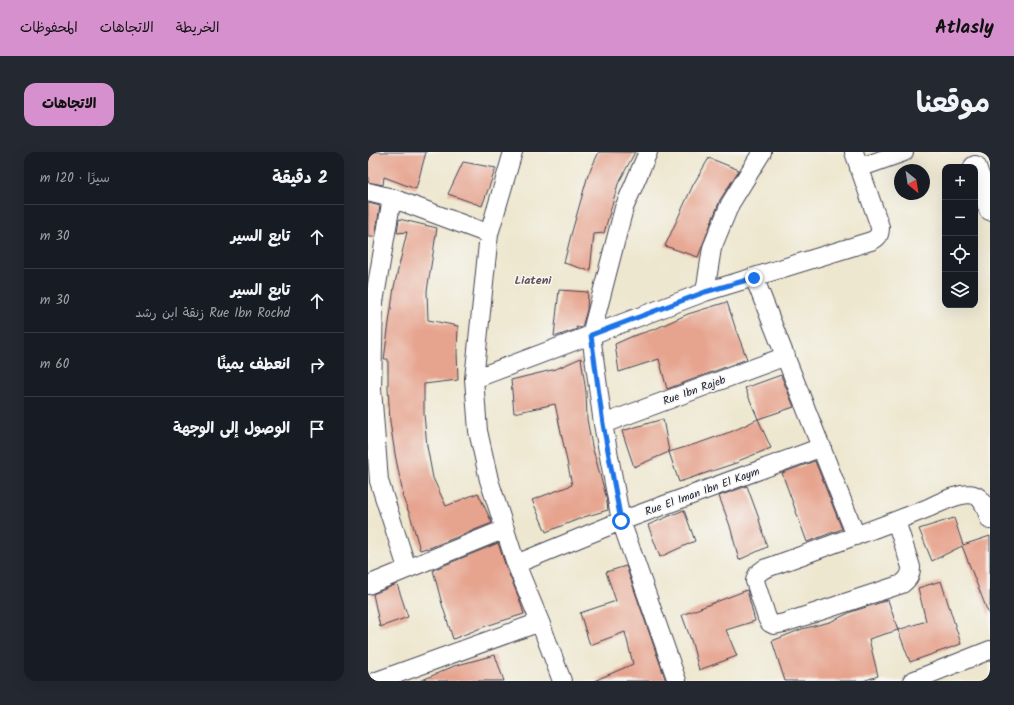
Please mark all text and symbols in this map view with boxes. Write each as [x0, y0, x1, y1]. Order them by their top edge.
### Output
text: Atlasly [935, 13, 994, 43]
text: المحفوظات [20, 17, 78, 39]
text: الاتجاهات [100, 17, 154, 39]
text: الخريطة [176, 17, 219, 39]
text: موقعنا [916, 82, 990, 127]
button: الاتجاهات [24, 83, 114, 126]
north arrow [894, 164, 930, 200]
map controls [942, 164, 978, 308]
button: + [942, 164, 978, 200]
text: 2 دقيقة [272, 165, 328, 192]
text: سيرًا · 120 m [40, 168, 110, 189]
button: − [942, 200, 978, 236]
text: تابع السير [231, 225, 290, 249]
text: 30 m [40, 226, 70, 247]
icon: ahead [306, 226, 328, 248]
button: locate [942, 236, 978, 272]
route end [745, 269, 763, 287]
district label: Liateni [515, 271, 552, 290]
button: layers [942, 272, 978, 308]
text: تابع السير [231, 279, 290, 303]
text: 30 m [40, 290, 70, 311]
icon: ahead [306, 290, 328, 312]
text: Rue Ibn Rochd زنقة ابن رشد [135, 303, 290, 324]
text: انعطف يمينًا [217, 353, 290, 377]
text: 60 m [40, 354, 69, 375]
icon: right [306, 354, 328, 376]
street label: Rue Ibn Rajeb [660, 371, 728, 411]
text: الوصول إلى الوجهة [173, 417, 290, 441]
icon: arrive [306, 418, 328, 440]
street label: Rue El Iman Ibn El Kaym [643, 463, 762, 521]
route start [612, 512, 630, 530]

